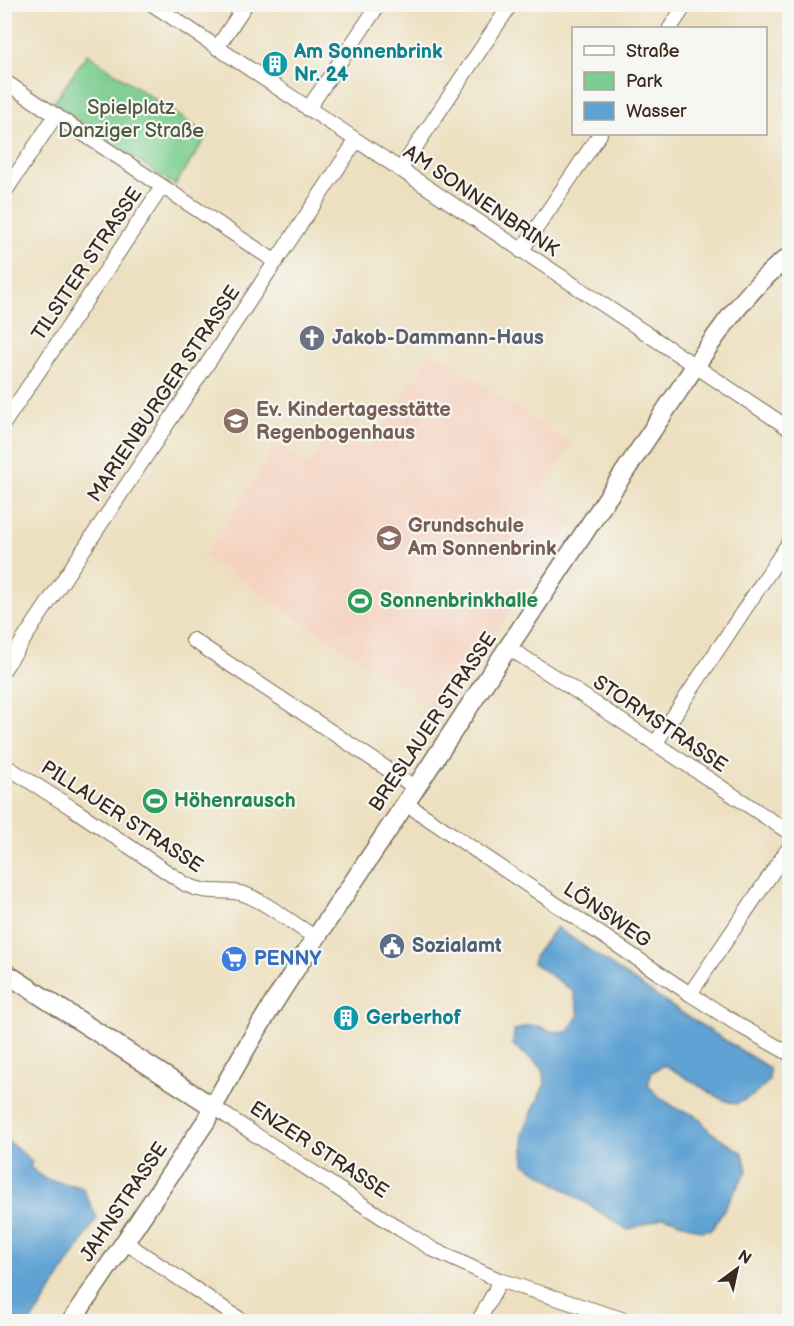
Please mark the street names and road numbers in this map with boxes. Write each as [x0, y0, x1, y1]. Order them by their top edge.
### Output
street label: AM SONNENBRINK [399, 140, 563, 262]
street label: TILSITER STRASSE [27, 183, 147, 345]
street label: MARIENBURGER STRASSE [83, 281, 245, 507]
street label: BRESLAUER STRASSE [364, 628, 502, 816]
street label: STORMSTRASSE [588, 670, 732, 778]
street label: PILLAUER STRASSE [37, 756, 207, 878]
street label: LÖNSWEG [559, 876, 656, 953]
street label: ENZER STRASSE [245, 1096, 393, 1204]
street label: JAHNSTRASSE [75, 1138, 173, 1266]

